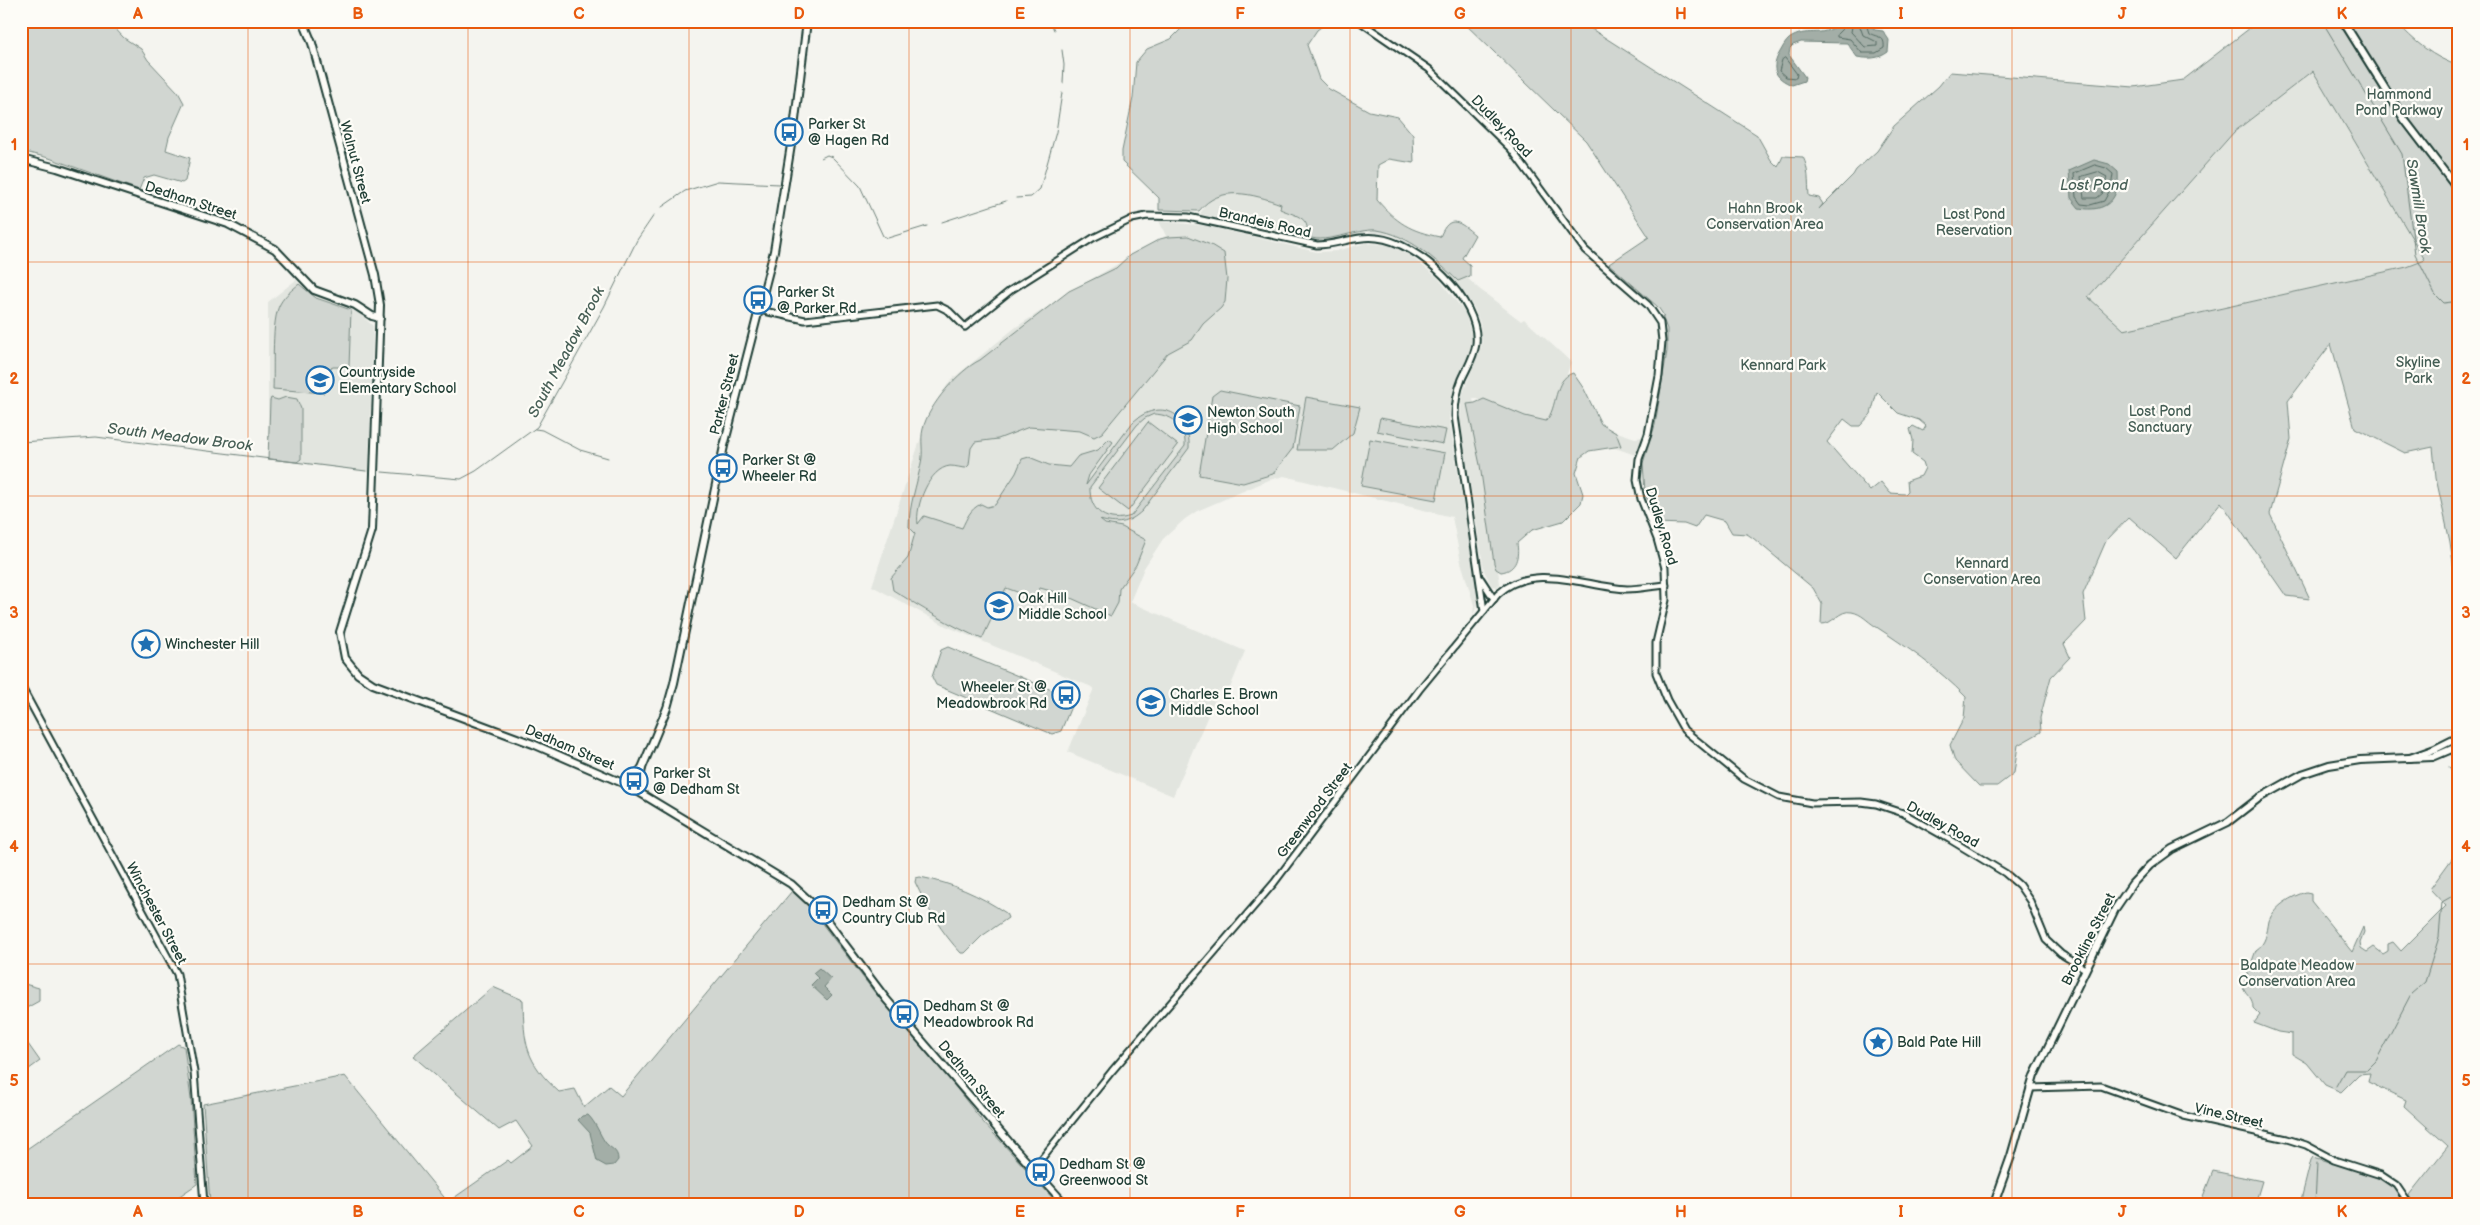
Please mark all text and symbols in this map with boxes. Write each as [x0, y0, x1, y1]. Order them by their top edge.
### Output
text: A [132, 5, 143, 24]
text: B [352, 5, 364, 24]
text: C [573, 5, 585, 24]
text: D [793, 5, 805, 24]
text: E [1015, 5, 1025, 24]
text: F [1235, 5, 1245, 24]
text: G [1454, 5, 1466, 24]
text: H [1675, 5, 1687, 24]
text: I [1898, 5, 1904, 24]
text: J [2118, 5, 2127, 24]
text: K [2337, 5, 2348, 24]
park label: Hammond Pond Parkway [2355, 86, 2443, 119]
street label: Dudley Road [1468, 92, 1536, 161]
place label: Parker St @ Hagen Rd [808, 116, 889, 149]
bus stop icon: Parker St @ Hagen Rd [774, 117, 804, 147]
street label: Walnut Street [336, 119, 375, 206]
text: 1 [11, 136, 17, 155]
text: 1 [2463, 136, 2469, 155]
water label: Sawmill Brook [2402, 157, 2435, 255]
water label: Lost Pond [2060, 176, 2128, 195]
street label: Dedham Street [143, 178, 240, 224]
park label: Hahn Brook Conservation Area [1706, 200, 1824, 233]
street label: Brandeis Road [1217, 204, 1313, 241]
park label: Lost Pond Reservation [1936, 206, 2012, 239]
water label: South Meadow Brook [524, 283, 609, 421]
place label: Parker St @ Parker Rd [777, 284, 857, 317]
bus stop icon: Parker St @ Parker Rd [743, 285, 773, 315]
street label: Parker Street [706, 351, 743, 437]
park label: Skyline Park [2396, 354, 2440, 387]
park label: Kennard Park [1740, 357, 1826, 374]
place label: Countryside Elementary School [339, 364, 457, 397]
school or university icon: Countryside Elementary School [305, 365, 335, 395]
text: 2 [9, 370, 19, 389]
text: 2 [2461, 370, 2471, 389]
park label: Lost Pond Sanctuary [2128, 403, 2193, 436]
place label: Newton South High School [1207, 404, 1295, 437]
school or university icon: Newton South High School [1173, 405, 1203, 435]
water label: South Meadow Brook [106, 419, 254, 456]
place label: Parker St @ Wheeler Rd [742, 452, 817, 485]
bus stop icon: Parker St @ Wheeler Rd [708, 453, 738, 483]
street label: Dudley Road [1642, 485, 1681, 567]
park label: Kennard Conservation Area [1923, 555, 2041, 588]
place label: Oak Hill Middle School [1018, 590, 1107, 623]
school or university icon: Oak Hill Middle School [984, 591, 1014, 621]
text: 3 [9, 604, 19, 623]
text: 3 [2461, 604, 2471, 623]
place icon: Winchester Hill [131, 629, 161, 659]
place label: Winchester Hill [165, 636, 259, 653]
place label: Wheeler St @ Meadowbrook Rd [936, 679, 1047, 712]
bus stop icon: Wheeler St @ Meadowbrook Rd [1051, 680, 1081, 710]
place label: Charles E. Brown Middle School [1170, 686, 1278, 719]
school or university icon: Charles E. Brown Middle School [1136, 687, 1166, 717]
street label: Dedham Street [523, 721, 618, 774]
street label: Greenwood Street [1273, 759, 1356, 861]
place label: Parker St @ Dedham St [653, 765, 740, 798]
bus stop icon: Parker St @ Dedham St [619, 766, 649, 796]
street label: Dudley Road [1904, 798, 1982, 851]
text: 4 [9, 838, 19, 857]
text: 4 [2461, 838, 2471, 857]
street label: Winchester Street [123, 859, 191, 968]
street label: Brookline Street [2058, 889, 2119, 988]
place label: Dedham St @ Country Club Rd [842, 894, 945, 927]
bus stop icon: Dedham St @ Country Club Rd [808, 895, 838, 925]
park label: Baldpate Meadow Conservation Area [2238, 957, 2356, 990]
place label: Dedham St @ Meadowbrook Rd [923, 998, 1034, 1031]
bus stop icon: Dedham St @ Meadowbrook Rd [889, 999, 919, 1029]
place icon: Bald Pate Hill [1863, 1027, 1893, 1057]
place label: Bald Pate Hill [1897, 1034, 1981, 1051]
street label: Dedham Street [934, 1037, 1009, 1122]
text: 5 [9, 1072, 19, 1091]
text: 5 [2461, 1072, 2471, 1091]
street label: Vine Street [2193, 1099, 2266, 1132]
place label: Dedham St @ Greenwood St [1059, 1156, 1149, 1189]
bus stop icon: Dedham St @ Greenwood St [1025, 1157, 1055, 1187]
text: A [132, 1203, 143, 1222]
text: B [352, 1203, 364, 1222]
text: C [573, 1203, 585, 1222]
text: D [793, 1203, 805, 1222]
text: E [1015, 1203, 1025, 1222]
text: F [1235, 1203, 1245, 1222]
text: G [1454, 1203, 1466, 1222]
text: H [1675, 1203, 1687, 1222]
text: I [1898, 1203, 1904, 1222]
text: J [2118, 1203, 2127, 1222]
text: K [2337, 1203, 2348, 1222]

